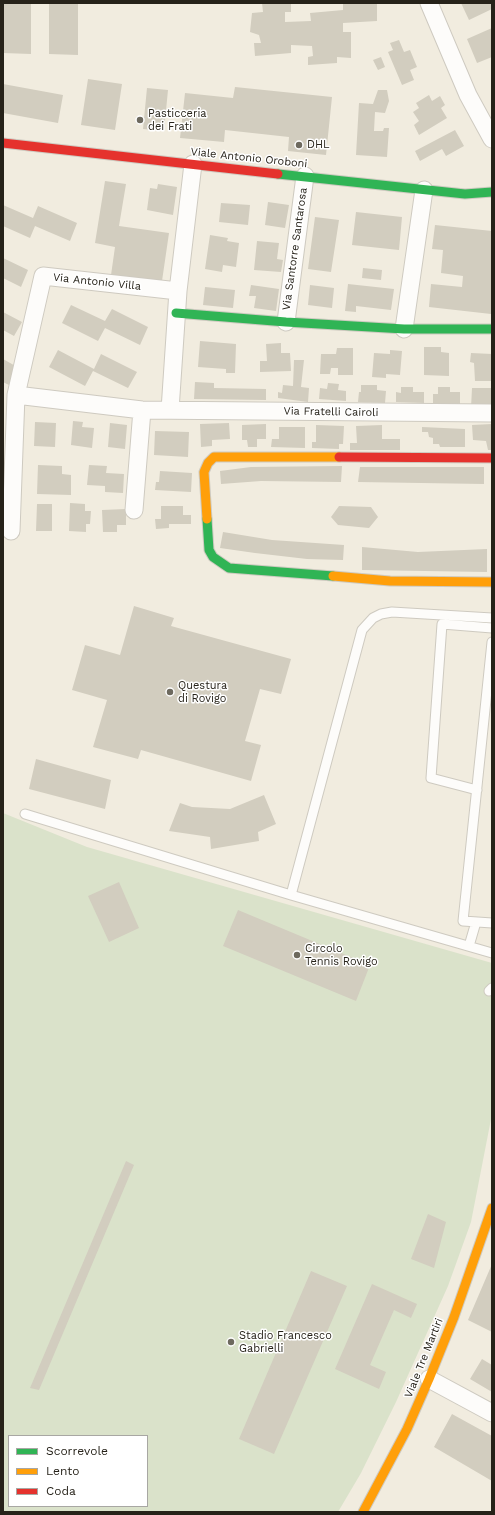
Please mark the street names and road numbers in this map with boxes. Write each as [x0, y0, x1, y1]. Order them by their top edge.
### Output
street label: Viale Antonio Oroboni [190, 145, 308, 171]
street label: Via Santorre Santarosa [280, 187, 310, 311]
street label: Via Antonio Villa [52, 271, 142, 293]
street label: Via Fratelli Cairoli [283, 405, 379, 419]
street label: Viale Tre Martiri [402, 1316, 446, 1400]

